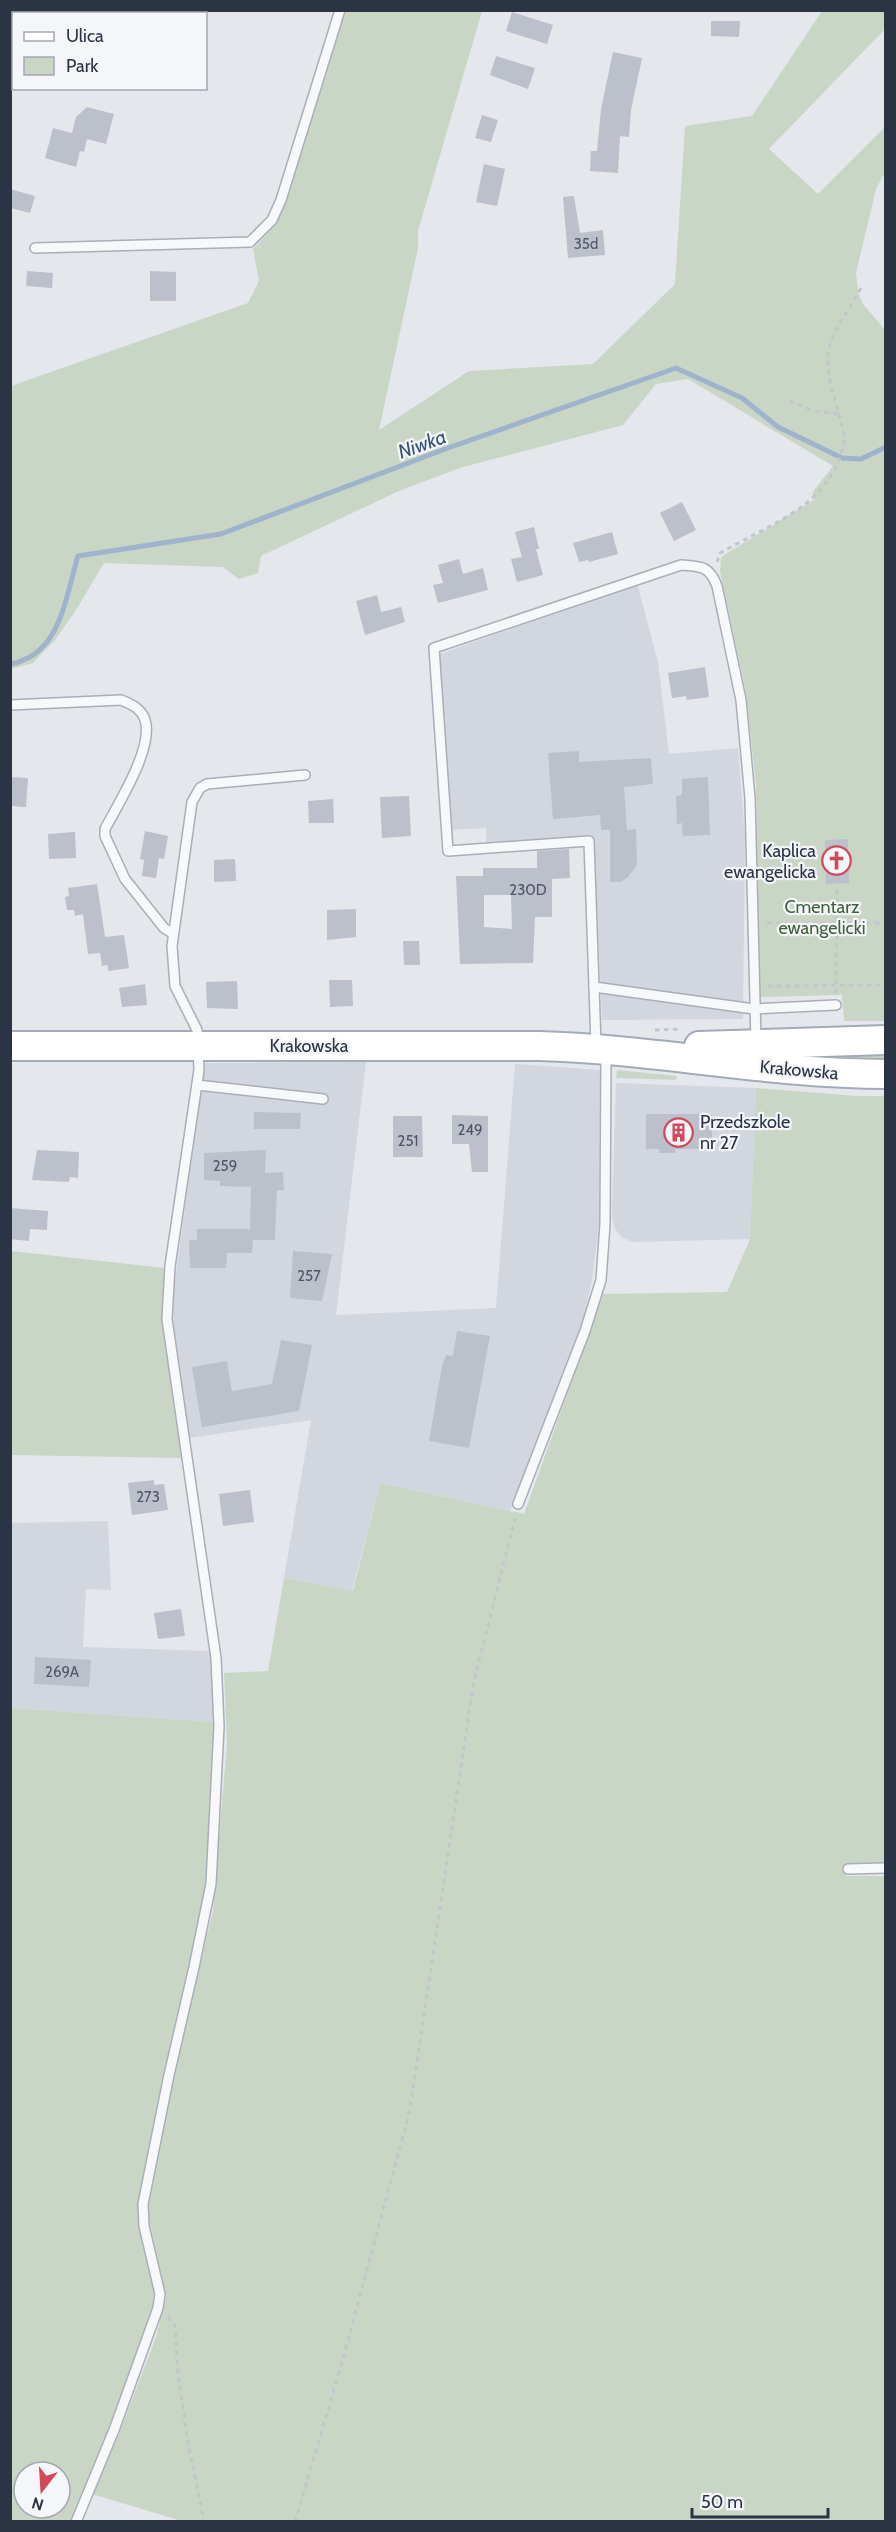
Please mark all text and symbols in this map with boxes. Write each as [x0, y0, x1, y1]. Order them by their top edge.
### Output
legend [12, 12, 207, 90]
text: Ulica [66, 25, 104, 47]
text: Park [66, 55, 99, 77]
house number: 35d [574, 235, 598, 253]
water label: Niwka [395, 424, 449, 464]
place label: Kaplica ewangelicka [724, 840, 816, 883]
church icon: Kaplica ewangelicka [821, 845, 853, 877]
house number: 230D [509, 881, 547, 899]
park label: Cmentarz ewangelicki [778, 896, 866, 939]
street label: Krakowska [270, 1035, 349, 1057]
street label: Krakowska [759, 1056, 840, 1084]
place label: Przedszkole nr 27 [700, 1111, 790, 1154]
building icon: Przedszkole nr 27 [663, 1116, 695, 1148]
house number: 249 [457, 1121, 483, 1139]
house number: 251 [398, 1132, 418, 1150]
house number: 259 [213, 1157, 237, 1175]
house number: 257 [297, 1267, 321, 1285]
house number: 273 [136, 1488, 160, 1506]
house number: 269A [45, 1663, 80, 1681]
north arrow [12, 2460, 72, 2520]
scale bar [692, 2481, 828, 2519]
text: 50 m [701, 2491, 743, 2513]
text: N [30, 2493, 46, 2515]

